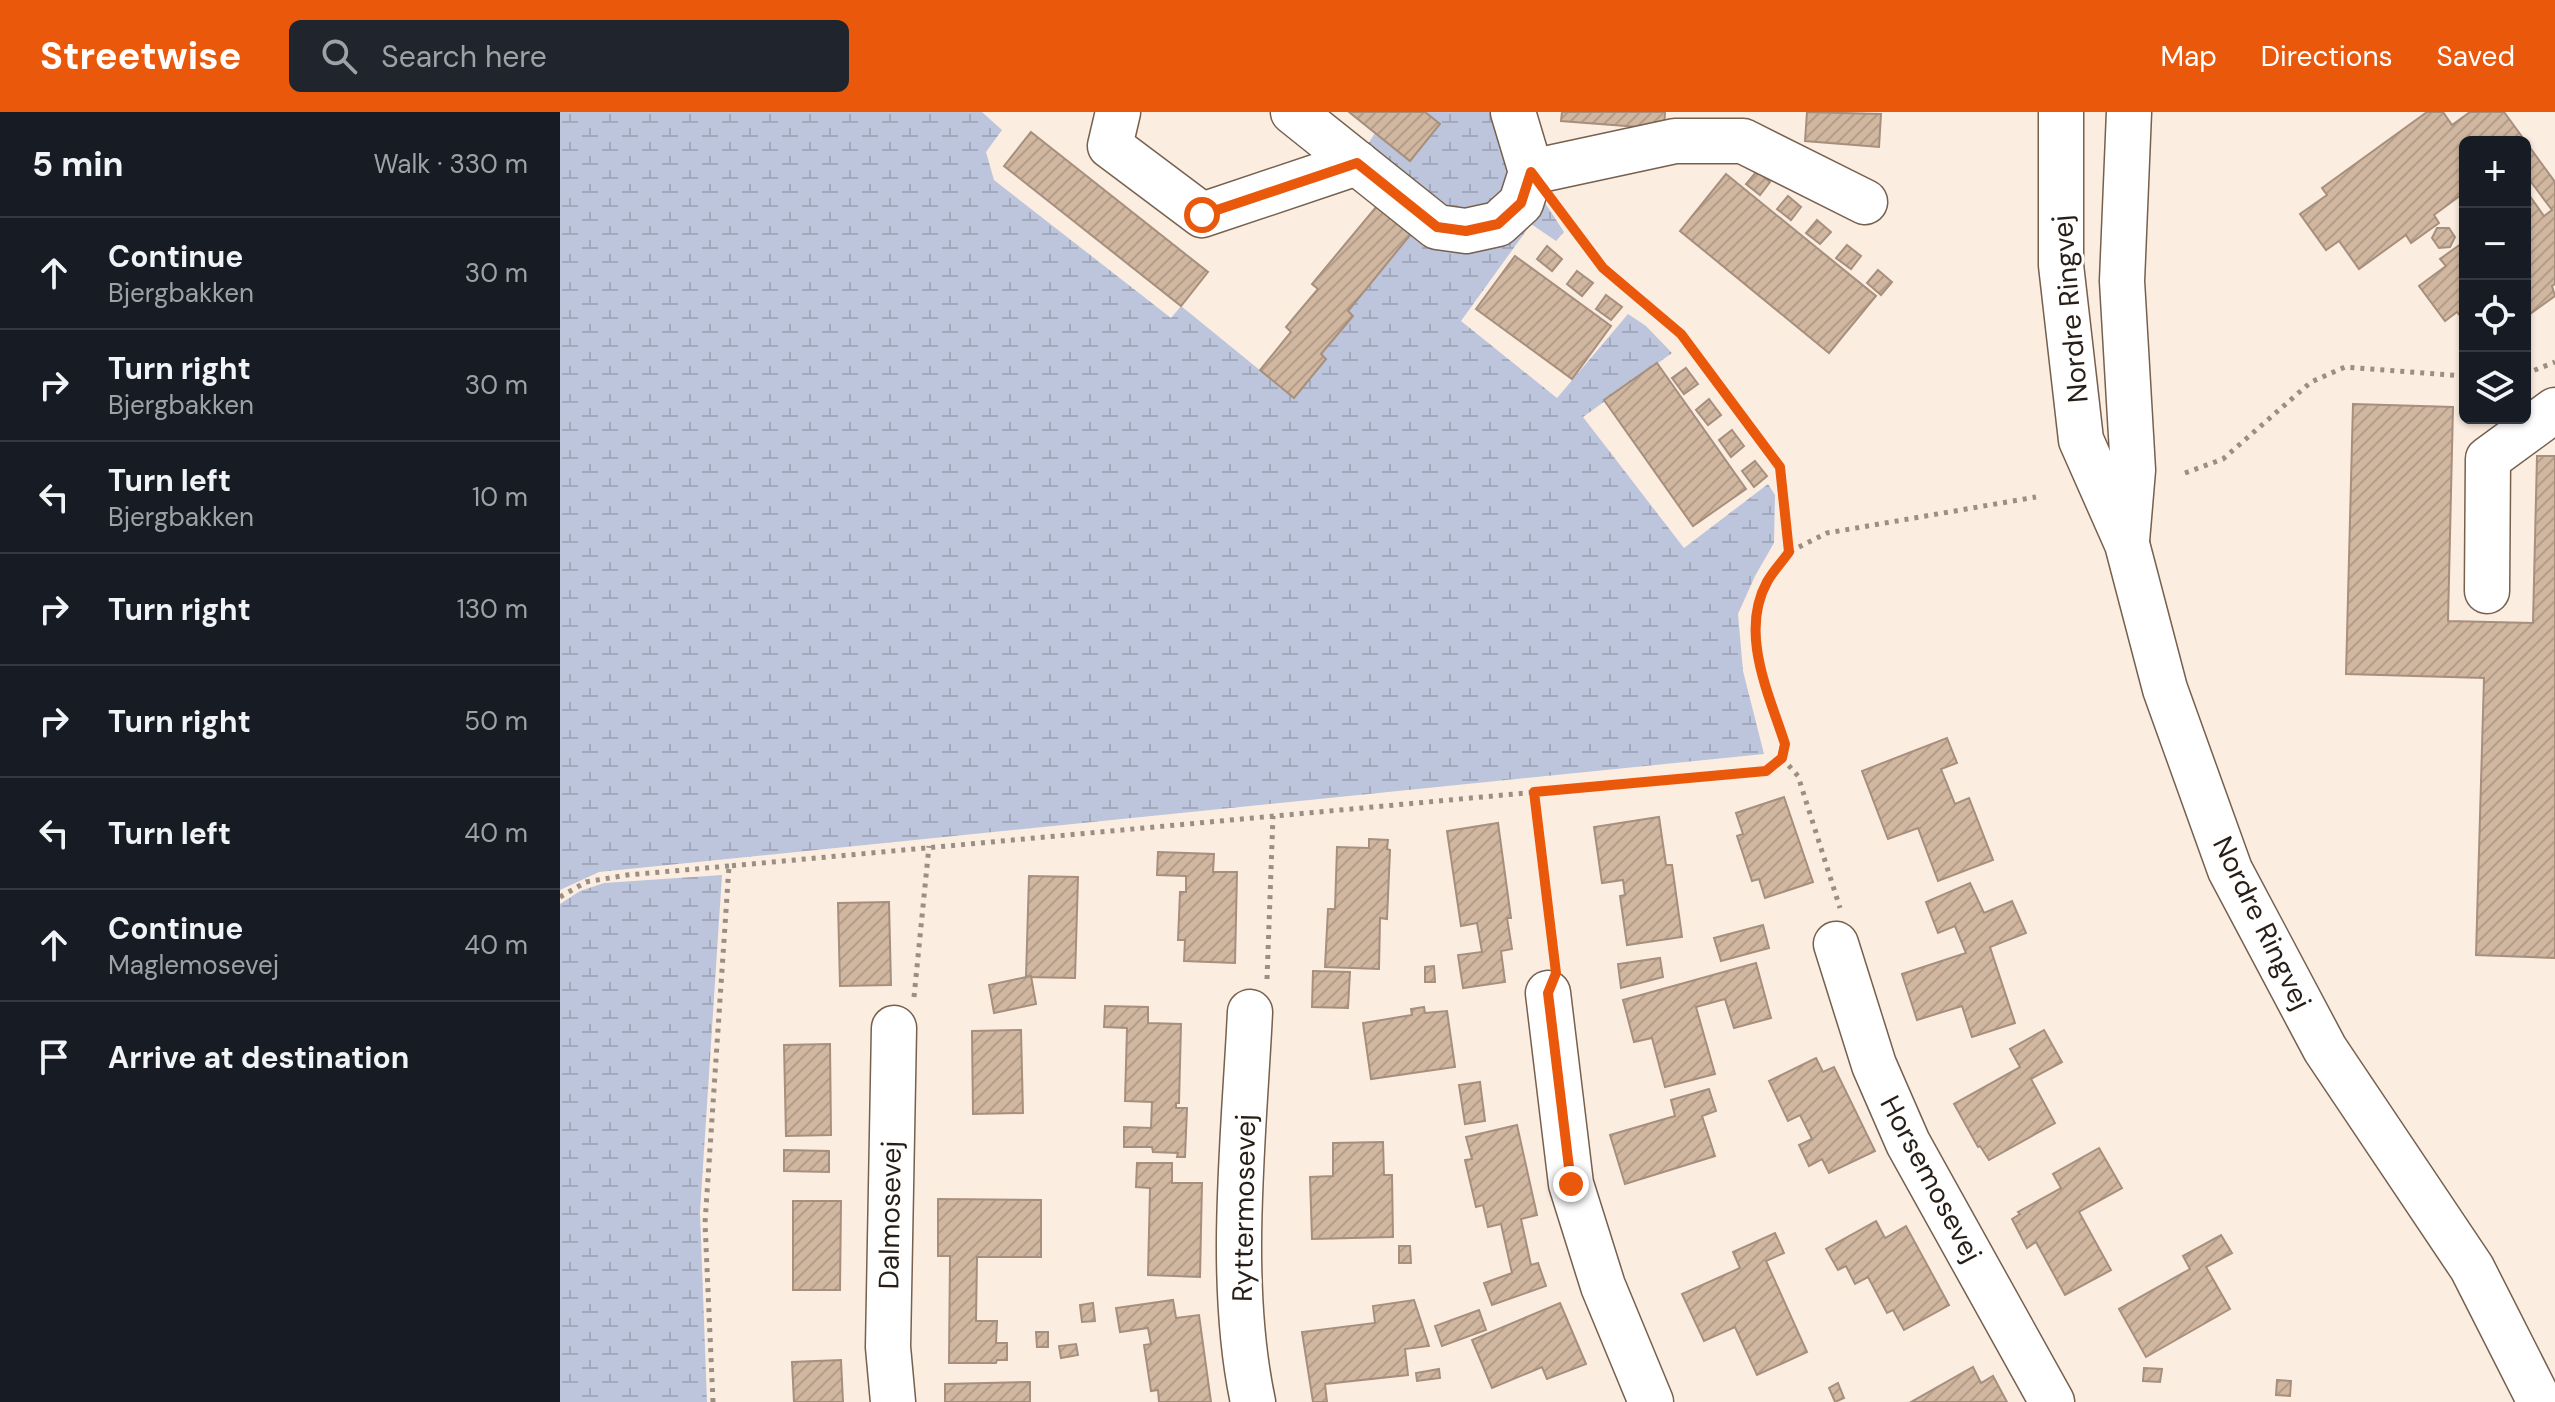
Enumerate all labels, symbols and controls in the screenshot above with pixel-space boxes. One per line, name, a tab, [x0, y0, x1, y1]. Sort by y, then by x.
search box	[289, 20, 849, 92]
text: Streetwise	[40, 31, 241, 81]
icon: search	[317, 34, 361, 78]
text: Search here	[381, 37, 547, 76]
text: Map	[2160, 38, 2217, 75]
text: Directions	[2261, 38, 2393, 75]
text: Saved	[2437, 38, 2515, 75]
map controls	[2459, 136, 2531, 424]
button: +	[2459, 136, 2531, 208]
text: 5 min	[32, 142, 123, 187]
text: Walk · 330 m	[373, 147, 528, 181]
route start	[1184, 197, 1220, 233]
button: −	[2459, 208, 2531, 280]
street label: Nordre Ringvej	[2043, 214, 2097, 404]
text: Continue	[108, 237, 243, 276]
icon: ahead	[32, 251, 76, 295]
text: 30 m	[465, 256, 528, 290]
text: Bjergbakken	[108, 276, 254, 310]
button: locate	[2459, 280, 2531, 352]
text: Turn right	[108, 349, 251, 388]
button: layers	[2459, 352, 2531, 424]
icon: right	[32, 363, 76, 407]
text: 30 m	[465, 368, 528, 402]
text: Bjergbakken	[108, 388, 254, 422]
text: Turn left	[108, 461, 231, 500]
icon: left	[32, 475, 76, 519]
text: 10 m	[472, 480, 528, 514]
text: Bjergbakken	[108, 500, 254, 534]
icon: right	[32, 587, 76, 631]
text: Turn right	[108, 590, 251, 629]
text: 130 m	[457, 592, 528, 626]
icon: right	[32, 699, 76, 743]
text: Turn right	[108, 702, 251, 741]
text: 50 m	[464, 704, 528, 738]
icon: left	[32, 811, 76, 855]
text: Turn left	[108, 814, 231, 853]
text: 40 m	[464, 816, 528, 850]
street label: Nordre Ringvej	[2204, 830, 2320, 1016]
text: Continue	[108, 909, 243, 948]
icon: ahead	[32, 923, 76, 967]
text: 40 m	[464, 928, 528, 962]
text: Maglemosevej	[108, 948, 279, 982]
icon: arrive	[32, 1035, 76, 1079]
text: Arrive at destination	[108, 1038, 409, 1077]
street label: Horsemosevej	[1872, 1089, 1990, 1269]
street label: Ryttermosevej	[1224, 1114, 1264, 1302]
street label: Dalmosevej	[870, 1140, 910, 1290]
route end	[1553, 1166, 1589, 1202]

